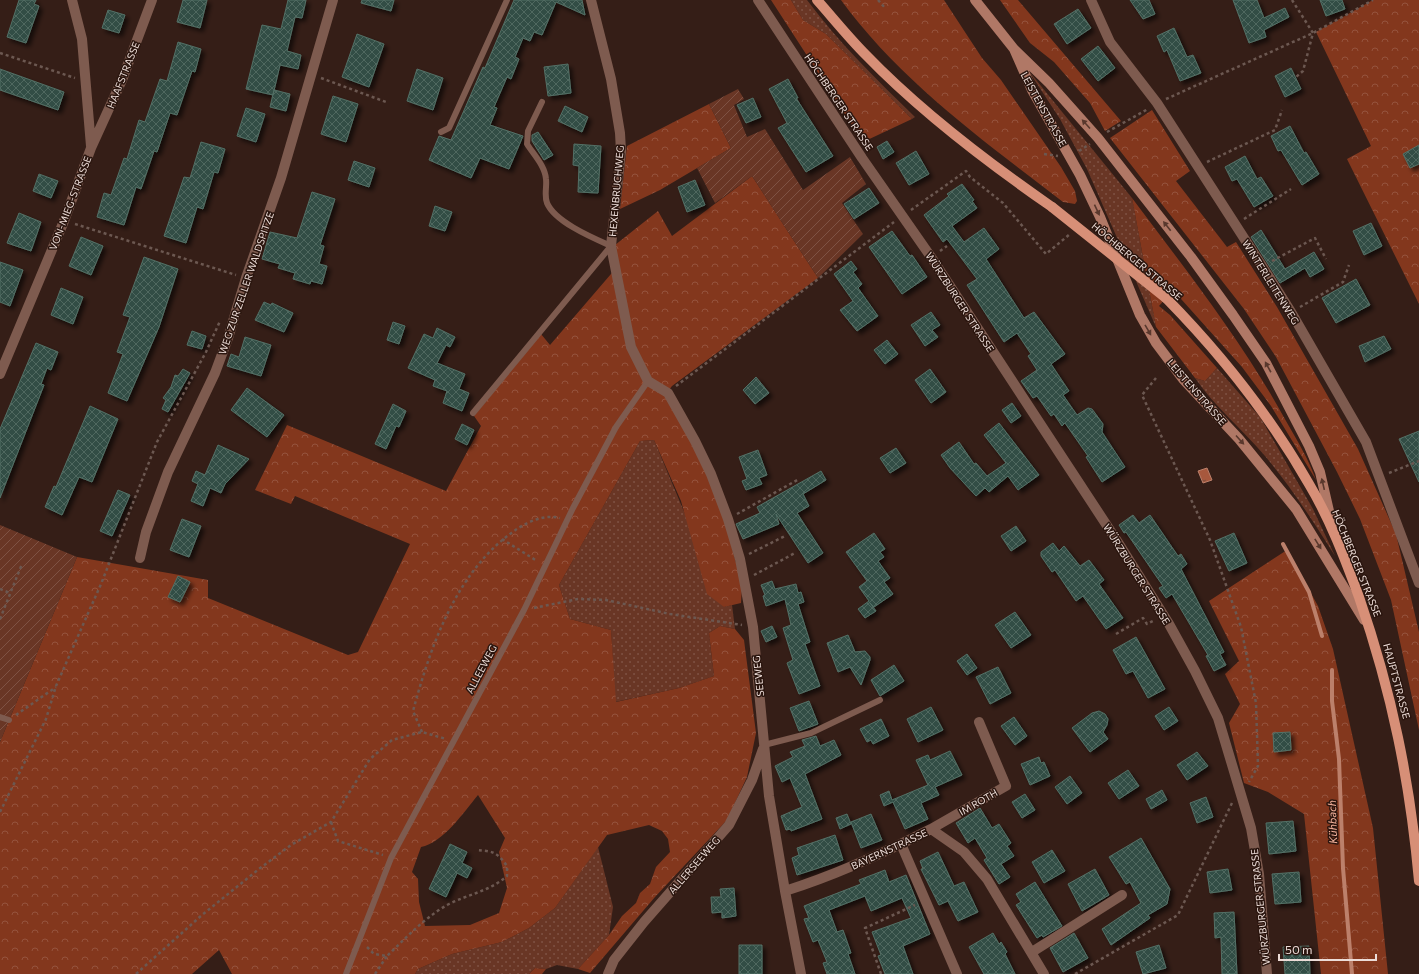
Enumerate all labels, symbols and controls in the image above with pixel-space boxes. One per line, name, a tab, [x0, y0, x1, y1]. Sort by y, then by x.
street label: HAAFSTRASSE	[104, 40, 142, 110]
street label: HÖCHBERGER STRASSE	[802, 51, 876, 153]
street label: LEISTENSTRASSE	[1019, 70, 1070, 148]
one-way arrow	[1082, 119, 1091, 129]
street label: HEXENBRUCHWEG	[606, 145, 626, 237]
street label: VON-MIEG-STRASSE	[47, 154, 94, 252]
one-way arrow	[1094, 205, 1100, 216]
street label: WEG ZUR ZELLER WALDSPITZE	[216, 210, 276, 356]
street label: HÖCHBERGER STRASSE	[1089, 220, 1185, 302]
one-way arrow	[1163, 220, 1171, 231]
street label: WINTERLEITENWEG	[1240, 238, 1302, 326]
street label: WÜRZBURGER STRASSE	[923, 250, 997, 354]
one-way arrow	[1145, 324, 1152, 336]
street label: LEISTENSTRASSE	[1165, 357, 1229, 427]
one-way arrow	[1264, 361, 1271, 373]
one-way arrow	[1236, 435, 1245, 445]
one-way arrow	[1320, 478, 1326, 491]
street label: HÖCHBERGER STRASSE	[1330, 508, 1384, 618]
street label: WÜRZBURGER STRASSE	[1101, 521, 1173, 627]
one-way arrow	[1314, 539, 1322, 549]
street label: ALLEEWEG	[463, 642, 499, 696]
street label: HAUPTSTRASSE	[1381, 642, 1413, 720]
street label: SEEWEG	[750, 655, 766, 697]
street label: IM ROTH	[957, 786, 999, 818]
water label: Kühbach	[1325, 800, 1339, 844]
street label: BAYERNSTRASSE	[849, 826, 929, 872]
street label: ALLERSEEWEG	[666, 834, 722, 896]
street label: WÜRZBURGER STRASSE	[1248, 848, 1272, 966]
scale bar	[1279, 936, 1376, 962]
text: 50 m	[1285, 942, 1313, 956]

